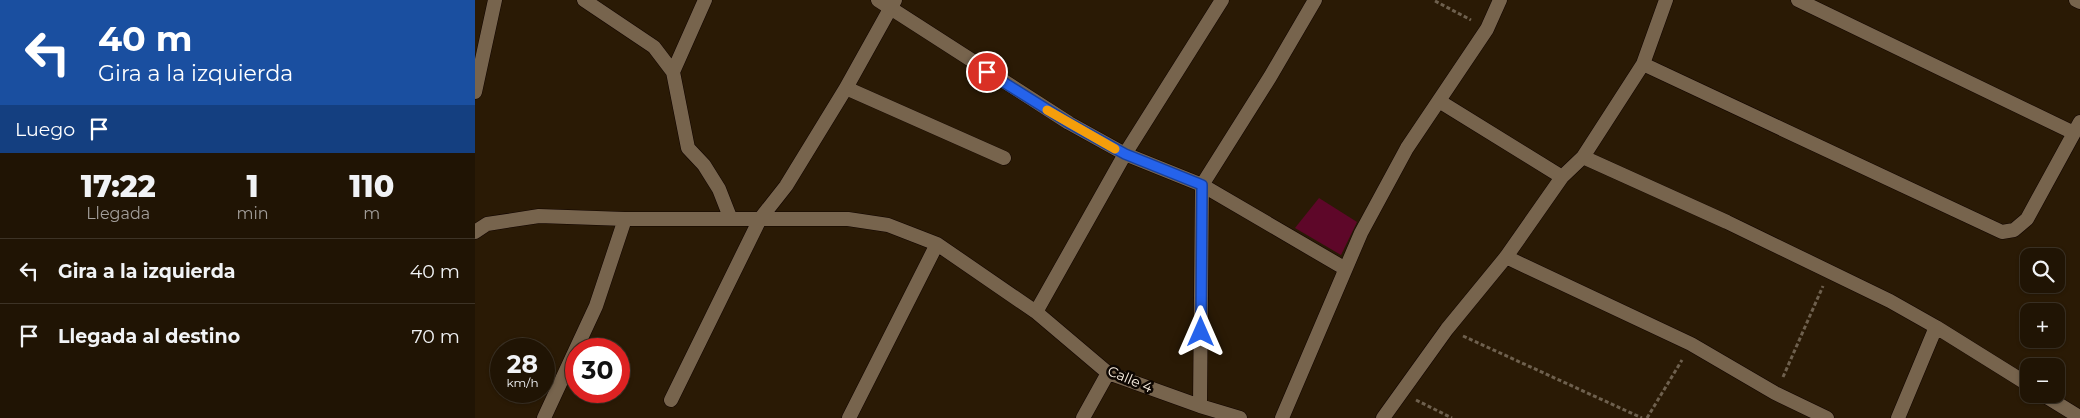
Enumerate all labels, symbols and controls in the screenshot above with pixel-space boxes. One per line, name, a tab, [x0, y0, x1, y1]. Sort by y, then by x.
text: 40 m	[98, 17, 193, 60]
icon: left	[15, 20, 80, 85]
pin	[966, 51, 1008, 93]
icon: arrive	[973, 58, 1001, 86]
text: Gira a la izquierda	[98, 60, 293, 87]
icon: arrive	[85, 115, 113, 143]
text: Luego	[15, 118, 75, 141]
text: 17:22	[81, 168, 156, 205]
text: 1	[246, 168, 259, 205]
text: 110	[349, 168, 394, 205]
text: Llegada	[86, 204, 150, 223]
text: min	[236, 204, 269, 223]
text: m	[363, 204, 380, 223]
map controls	[2020, 248, 2065, 403]
button: search	[2020, 248, 2065, 293]
icon: left	[15, 257, 43, 285]
text: Gira a la izquierda	[58, 260, 236, 283]
text: 40 m	[410, 260, 460, 283]
button: +	[2020, 303, 2065, 348]
position arrow	[1174, 305, 1226, 357]
icon: arrive	[15, 322, 43, 350]
text: Llegada al destino	[58, 325, 240, 348]
text: 70 m	[411, 325, 460, 348]
speed limit sign: 30	[565, 338, 630, 403]
text: 28	[507, 349, 538, 379]
button: −	[2020, 358, 2065, 403]
street label: Calle 4	[1105, 362, 1156, 397]
text: km/h	[506, 375, 539, 390]

